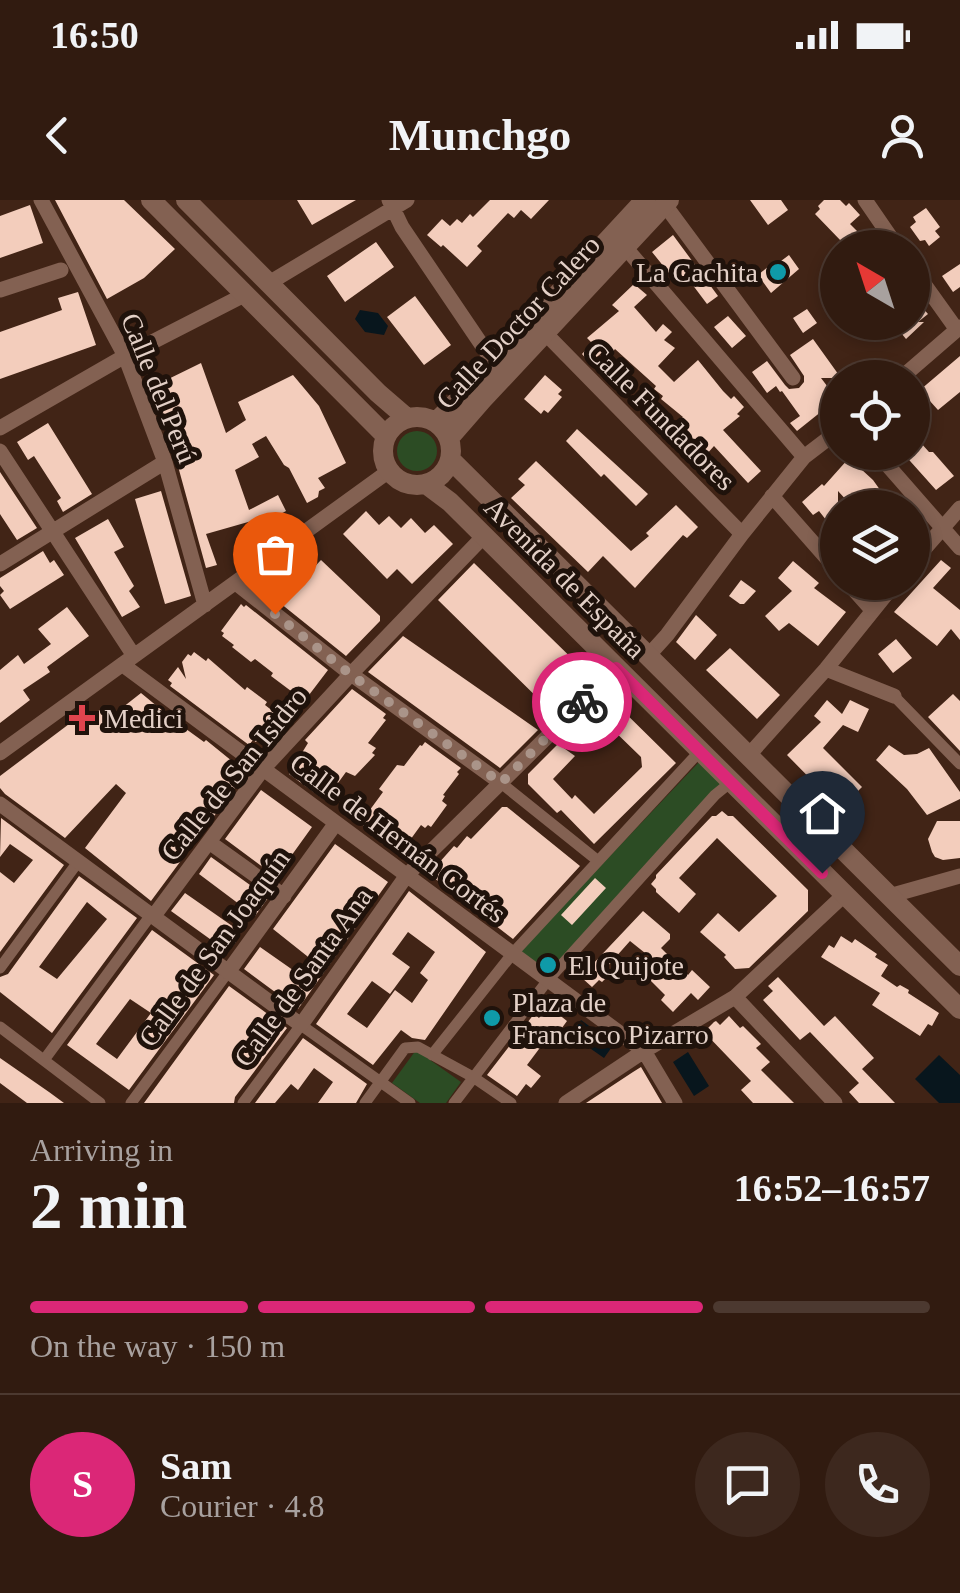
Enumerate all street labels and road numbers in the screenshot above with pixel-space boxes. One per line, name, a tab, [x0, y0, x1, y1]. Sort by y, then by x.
street label: Calle Doctor Calero	[430, 229, 606, 415]
street label: Calle del Perú	[115, 309, 203, 467]
street label: Calle Fundadores	[580, 335, 742, 497]
street label: Avenida de España	[478, 491, 652, 665]
street label: Calle de San Isidro	[155, 681, 313, 867]
street label: Calle de Hernán Cortés	[284, 747, 512, 929]
street label: Calle de San Joaquín	[132, 844, 296, 1052]
street label: Calle de Santa Ana	[228, 881, 379, 1073]

